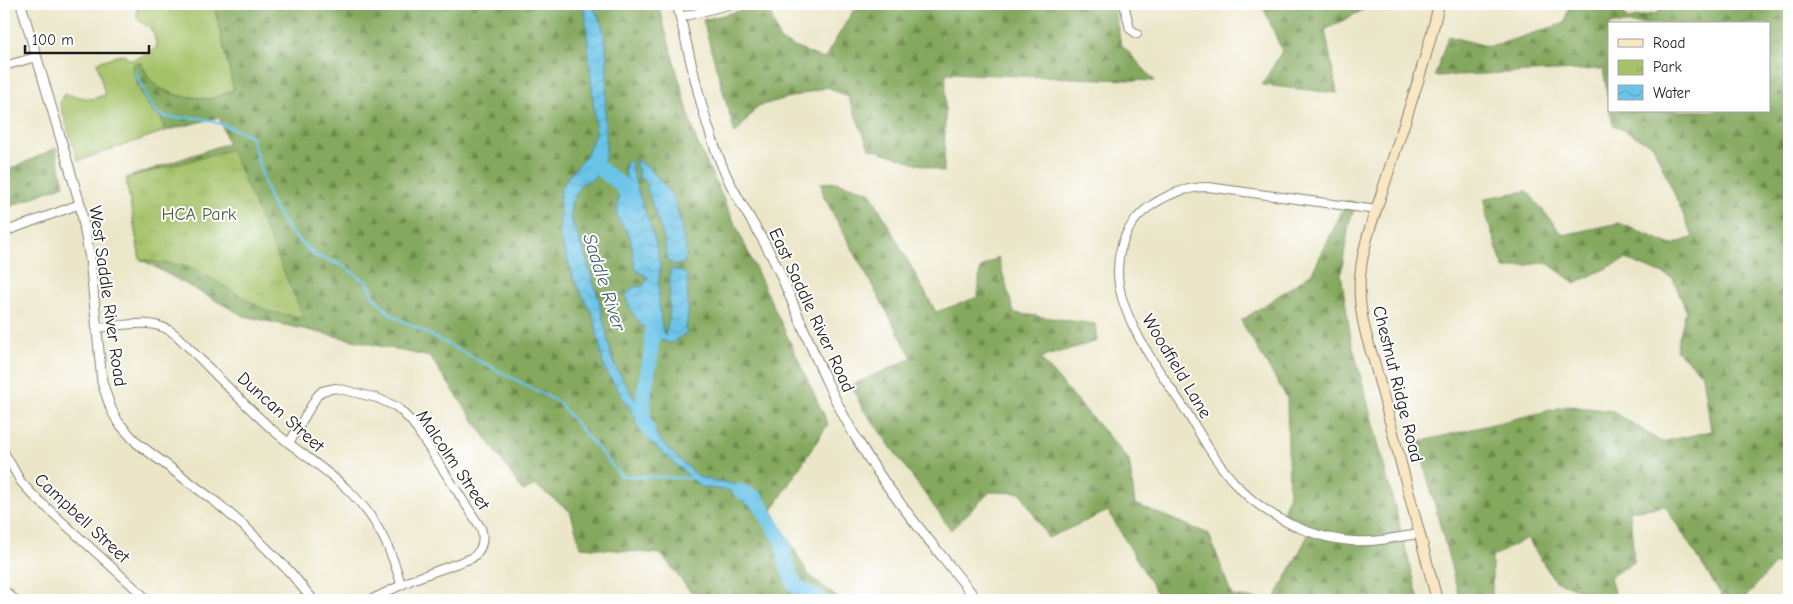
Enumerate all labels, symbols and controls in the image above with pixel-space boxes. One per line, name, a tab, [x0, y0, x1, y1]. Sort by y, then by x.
scale bar	[25, 22, 149, 54]
legend	[1608, 22, 1770, 112]
text: 100 m	[32, 31, 74, 49]
text: Road	[1653, 34, 1685, 52]
text: Park	[1653, 58, 1682, 76]
text: Water	[1653, 84, 1690, 102]
street label: West Saddle River Road	[84, 204, 131, 388]
park label: HCA Park	[161, 204, 237, 225]
street label: East Saddle River Road	[764, 225, 859, 396]
water label: Saddle River	[578, 231, 631, 335]
street label: Chestnut Ridge Road	[1368, 304, 1427, 465]
street label: Woodfield Lane	[1137, 310, 1216, 422]
street label: Duncan Street	[233, 368, 329, 457]
street label: Malcolm Street	[411, 406, 494, 515]
street label: Campbell Street	[30, 469, 134, 568]

